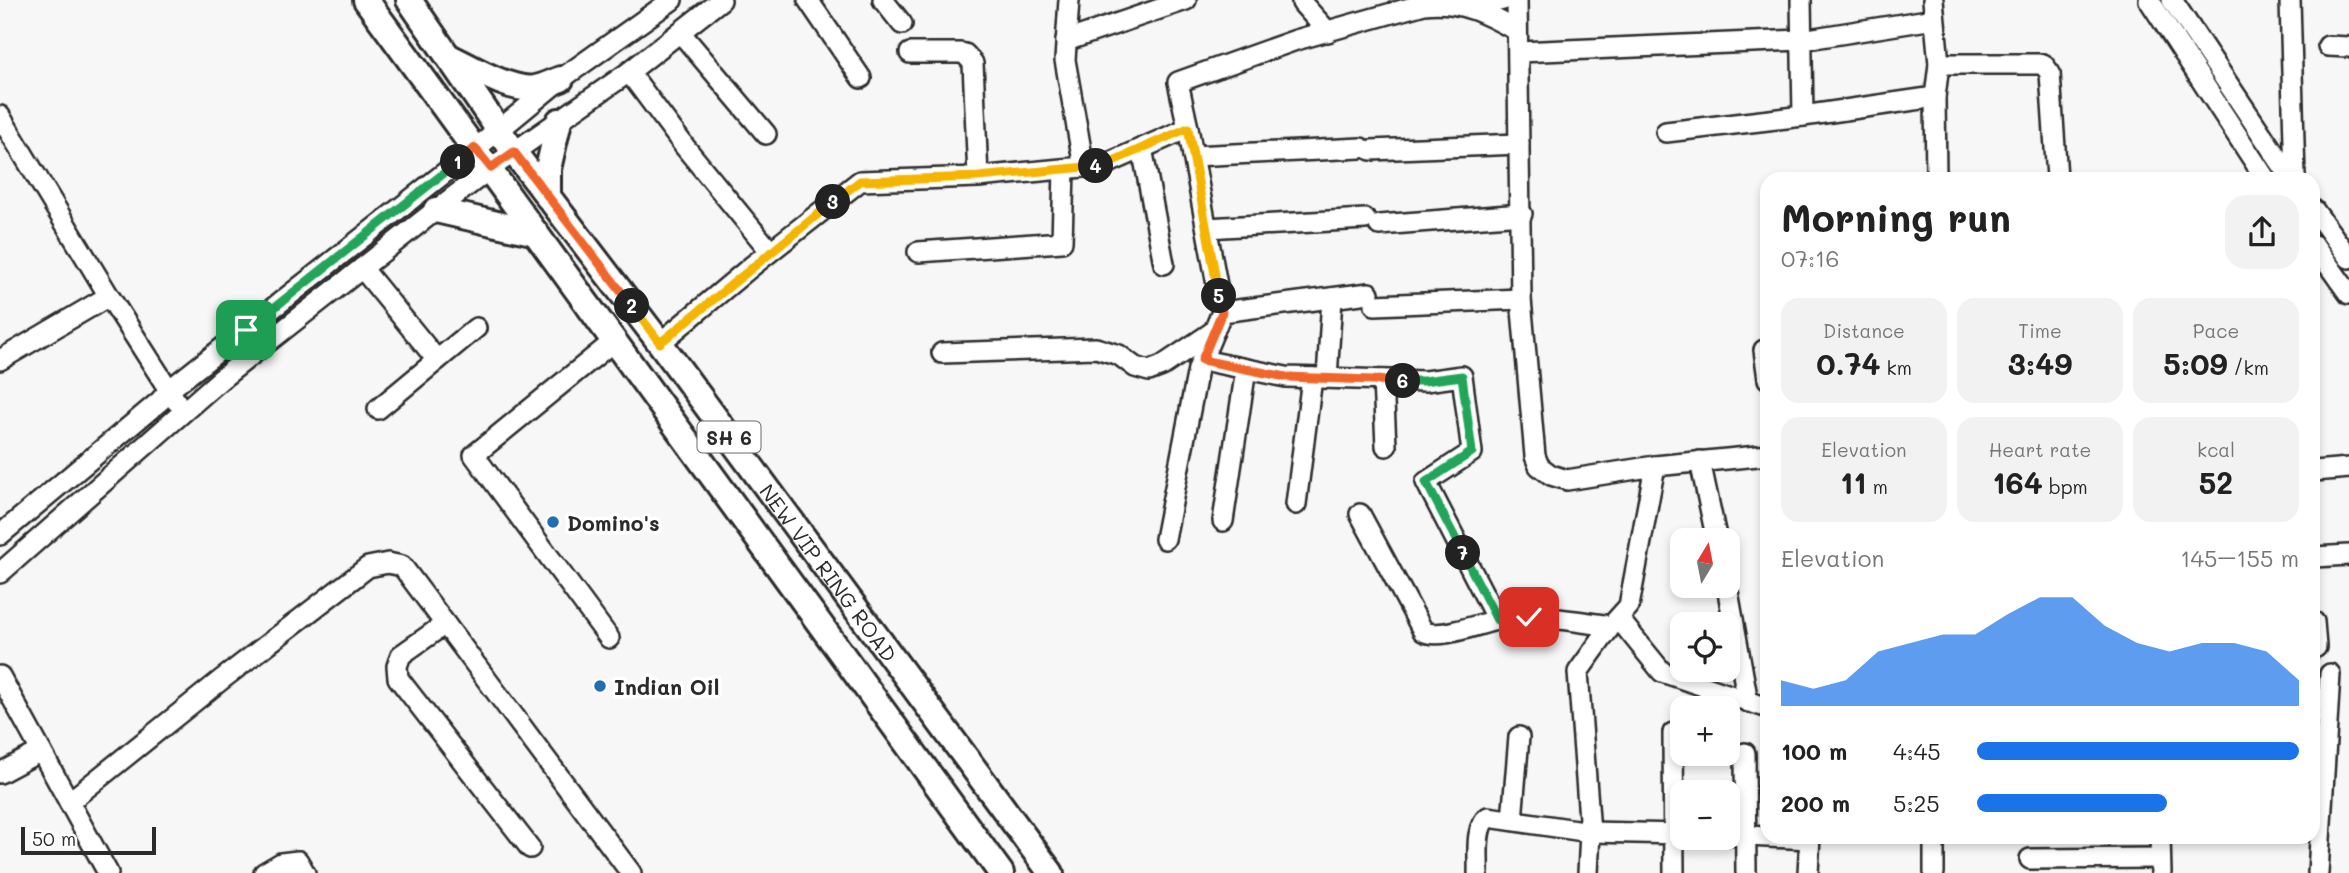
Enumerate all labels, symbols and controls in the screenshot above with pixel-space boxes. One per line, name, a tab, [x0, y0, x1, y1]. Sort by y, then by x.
pin: 1	[440, 144, 476, 180]
pin: 4	[1078, 148, 1114, 184]
text: 1	[453, 149, 462, 174]
text: 4	[1089, 153, 1102, 178]
pin: 3	[816, 184, 850, 220]
text: 3	[827, 189, 838, 214]
text: Morning run	[1781, 192, 2011, 242]
button: share	[2225, 195, 2299, 269]
text: 07:16	[1781, 243, 1839, 273]
pin: 5	[1202, 278, 1236, 314]
text: 5	[1213, 283, 1224, 308]
pin: 2	[614, 288, 650, 324]
text: 2	[626, 293, 637, 318]
pin	[216, 300, 276, 360]
icon: arrive	[227, 311, 265, 349]
text: Distance	[1823, 318, 1905, 343]
text: Time	[2018, 318, 2062, 343]
text: Pace	[2193, 318, 2239, 343]
text: 0.74	[1816, 343, 1880, 383]
text: 3:49	[2008, 343, 2072, 383]
text: 5:09	[2163, 343, 2228, 383]
text: km	[1880, 355, 1912, 380]
text: /km	[2228, 355, 2269, 380]
pin: 6	[1386, 364, 1420, 398]
text: 6	[1397, 368, 1408, 393]
road number: SH 6	[698, 422, 760, 452]
text: Elevation	[1821, 437, 1907, 462]
text: Heart rate	[1989, 437, 2091, 462]
text: kcal	[2197, 437, 2235, 462]
text: 11	[1840, 462, 1867, 502]
text: 164	[1992, 462, 2043, 502]
text: 52	[2199, 462, 2233, 502]
text: m	[1867, 474, 1888, 499]
text: bpm	[2043, 474, 2088, 499]
street label: NEW VIP RING ROAD	[755, 478, 904, 667]
place label: Domino's	[567, 509, 660, 536]
marker: Domino's	[545, 514, 561, 530]
north arrow	[1670, 528, 1740, 598]
map controls	[1670, 528, 1740, 850]
pin: 7	[1446, 536, 1480, 570]
text: 7	[1457, 540, 1468, 565]
text: Elevation	[1781, 543, 1884, 573]
text: 145–155 m	[2180, 543, 2299, 573]
pin	[1499, 587, 1559, 647]
icon: check	[1510, 598, 1548, 636]
button: locate	[1670, 612, 1740, 682]
place label: Indian Oil	[614, 673, 719, 700]
marker: Indian Oil	[592, 678, 608, 694]
button: +	[1670, 696, 1740, 766]
text: 100 m	[1781, 736, 1847, 766]
text: 4:45	[1893, 736, 1941, 766]
button: −	[1670, 780, 1740, 850]
text: 200 m	[1781, 788, 1850, 818]
text: 5:25	[1893, 788, 1940, 818]
scale bar	[21, 824, 156, 856]
text: 50 m	[32, 826, 76, 851]

